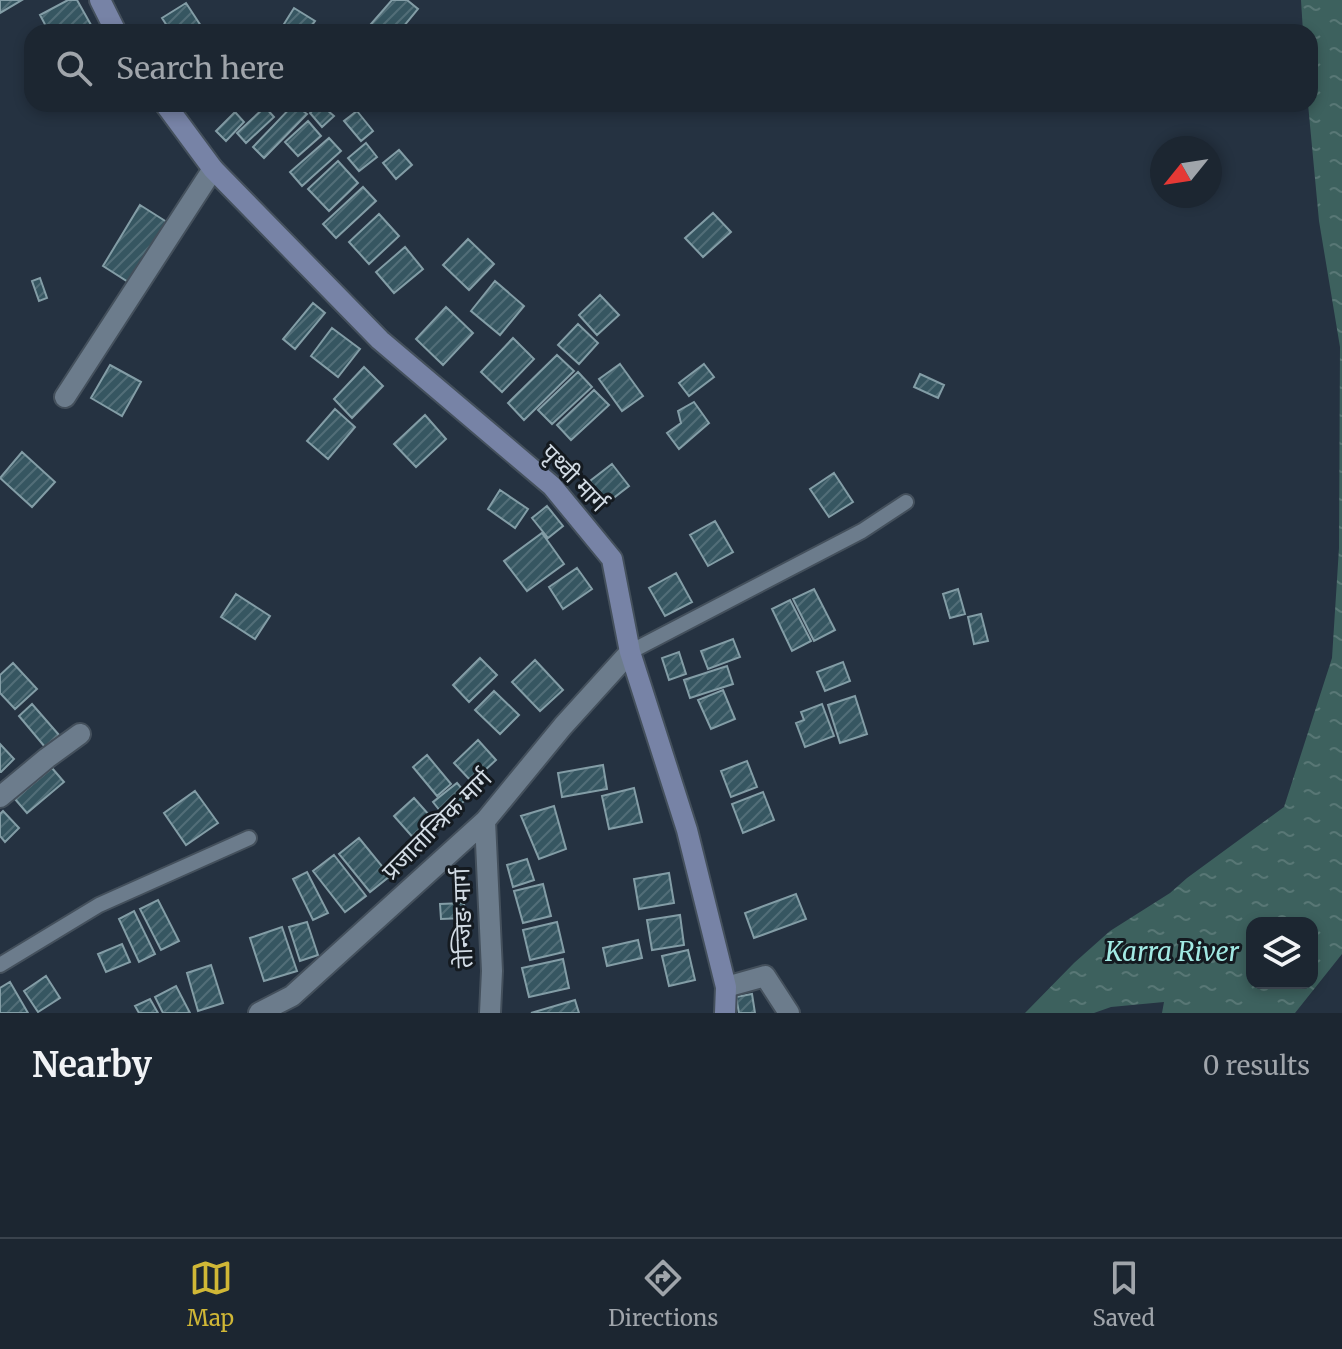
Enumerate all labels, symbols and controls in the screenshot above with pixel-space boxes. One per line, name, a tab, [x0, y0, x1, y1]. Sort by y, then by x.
search box	[24, 24, 1318, 112]
icon: search	[52, 46, 96, 90]
text: Search here	[116, 49, 284, 87]
north arrow	[1150, 136, 1222, 208]
street label: पृथ्वी मार्ग	[535, 437, 615, 519]
street label: प्रजातान्त्रिक मार्ग	[375, 762, 499, 886]
street label: तेन्जिङ मार्ग	[445, 867, 480, 968]
map controls	[1246, 917, 1318, 989]
button: layers	[1246, 917, 1318, 989]
water label: Karra River	[1104, 935, 1240, 968]
text: Nearby	[32, 1044, 152, 1086]
text: 0 results	[1203, 1049, 1310, 1082]
tab: Map	[187, 1256, 234, 1332]
tab: Directions	[608, 1256, 718, 1332]
tab: Saved	[1093, 1256, 1155, 1332]

